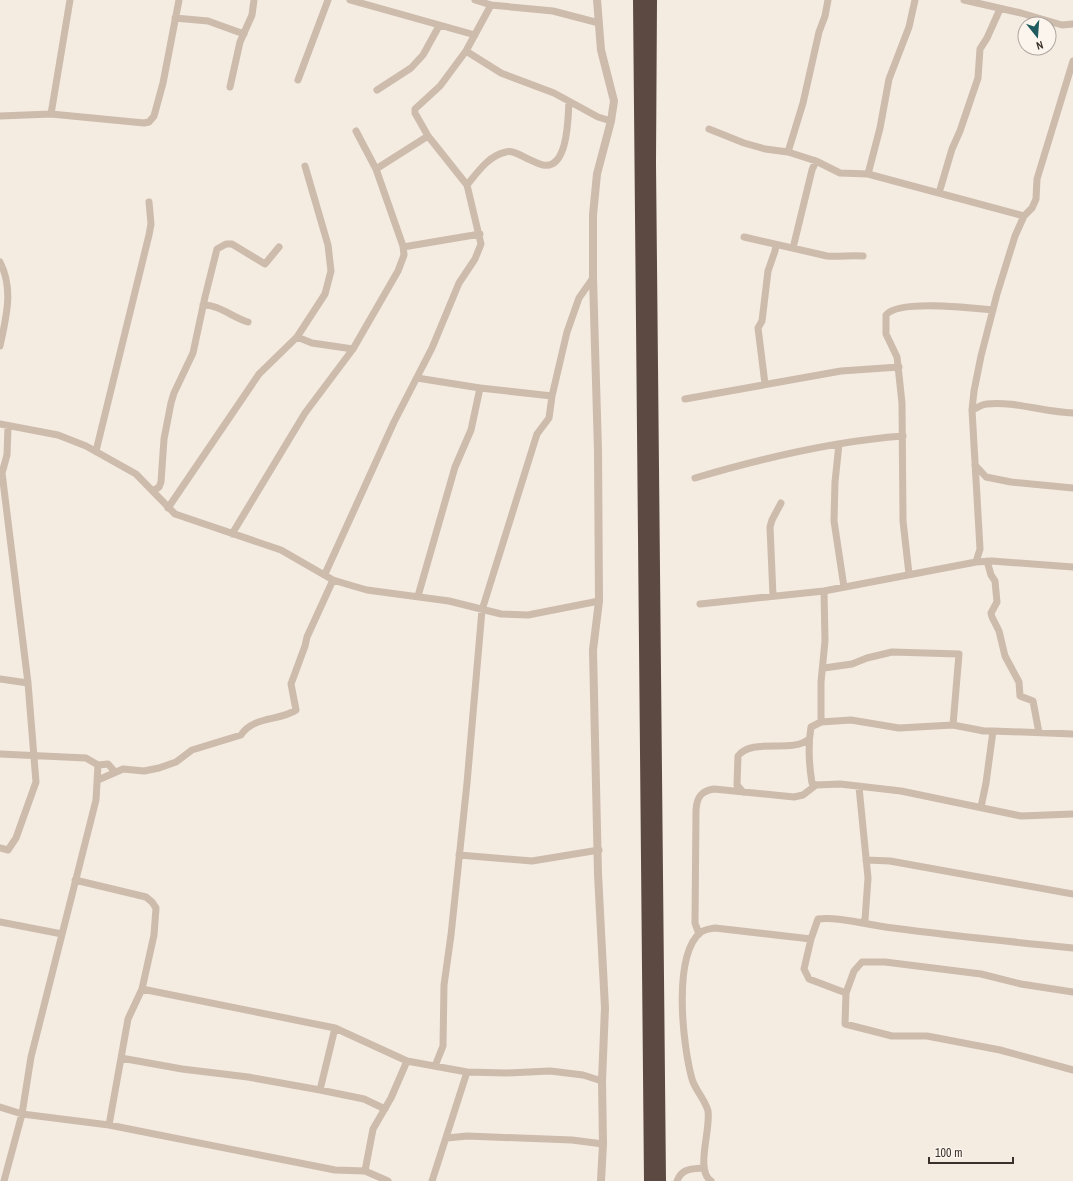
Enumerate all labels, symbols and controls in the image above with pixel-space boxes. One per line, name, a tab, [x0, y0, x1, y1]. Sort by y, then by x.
north arrow	[1017, 16, 1057, 56]
text: N	[1035, 38, 1045, 53]
scale bar	[929, 1139, 1013, 1165]
text: 100 m	[935, 1145, 962, 1161]

